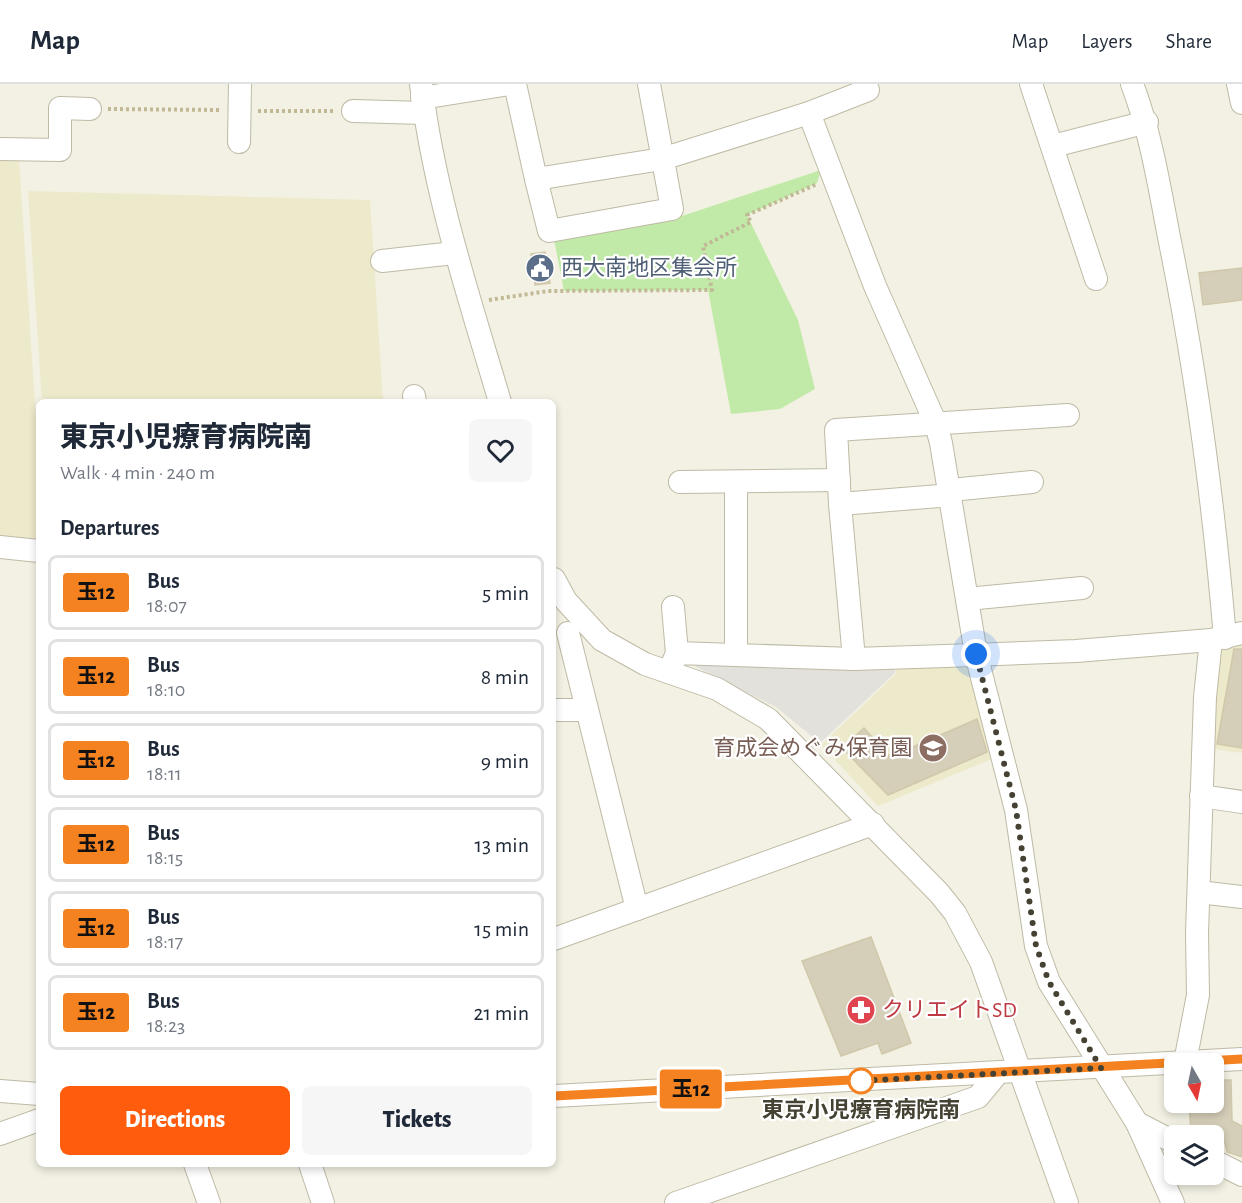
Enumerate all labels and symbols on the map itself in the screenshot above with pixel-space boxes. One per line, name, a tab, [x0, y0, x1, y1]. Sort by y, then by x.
public building icon: 西大南地区集会所	[524, 252, 556, 284]
place label: 西大南地区集会所	[561, 256, 737, 279]
your location	[961, 639, 991, 669]
school or university icon: 育成会めぐみ保育園	[917, 732, 949, 764]
place label: 育成会めぐみ保育園	[713, 736, 912, 759]
pharmacy icon: クリエイトSD	[845, 994, 877, 1026]
place label: クリエイトSD	[882, 999, 1017, 1021]
north arrow	[1164, 1053, 1224, 1113]
marker: 東京小児療育病院南	[848, 1068, 874, 1094]
line badge: 玉12	[656, 1070, 726, 1108]
place label: 東京小児療育病院南	[762, 1098, 960, 1121]

